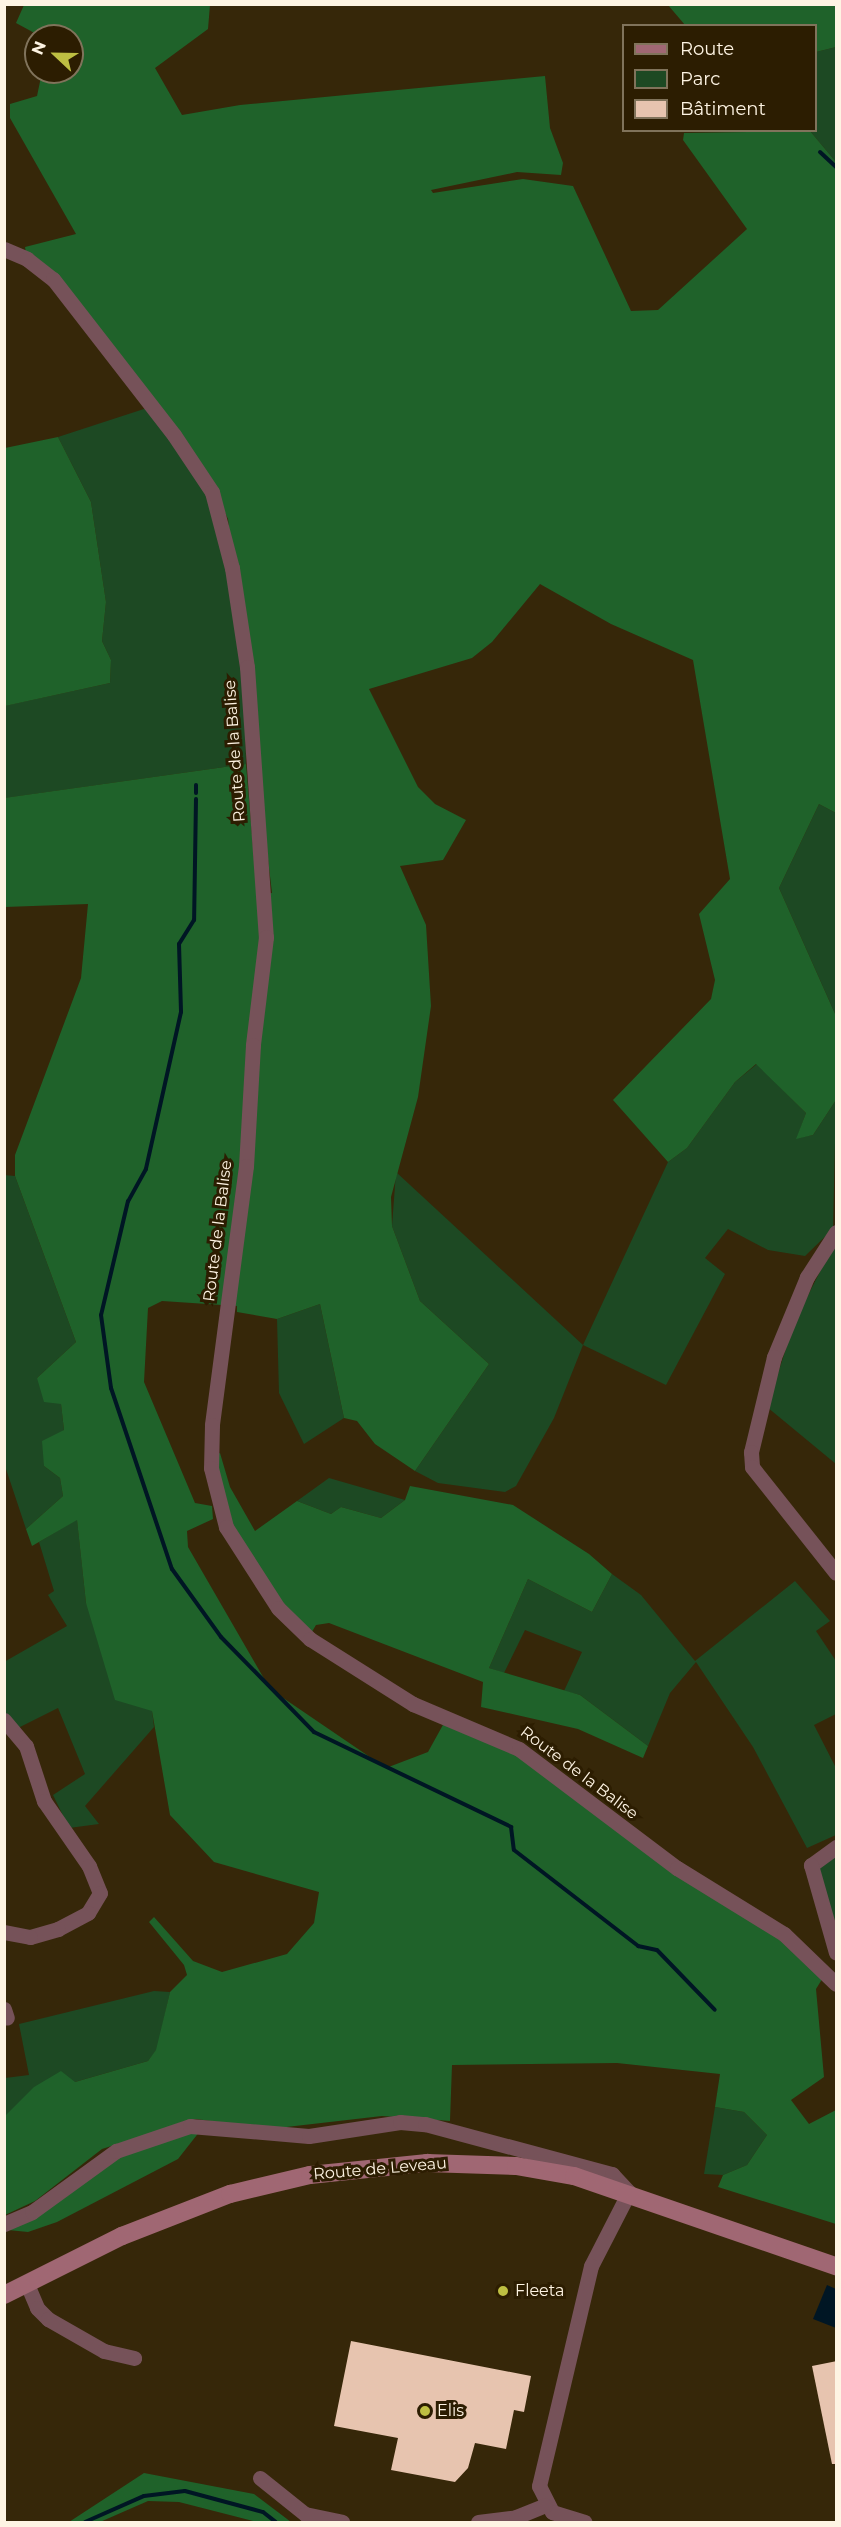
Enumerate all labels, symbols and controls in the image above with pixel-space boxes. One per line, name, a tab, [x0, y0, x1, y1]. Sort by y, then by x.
north arrow	[24, 24, 84, 84]
legend	[622, 24, 817, 132]
text: N	[27, 38, 50, 57]
text: Route	[680, 38, 734, 60]
text: Parc	[680, 68, 720, 90]
text: Bâtiment	[680, 98, 766, 120]
street label: Route de la Balise	[220, 679, 250, 823]
street label: Route de la Balise	[200, 1159, 236, 1303]
street label: Route de la Balise	[516, 1722, 642, 1824]
street label: Route de Leveau	[312, 2154, 448, 2184]
place label: Fleeta	[515, 2281, 564, 2301]
marker: Fleeta	[496, 2284, 510, 2298]
place label: Elis	[437, 2401, 464, 2421]
marker: Elis	[418, 2404, 432, 2418]

